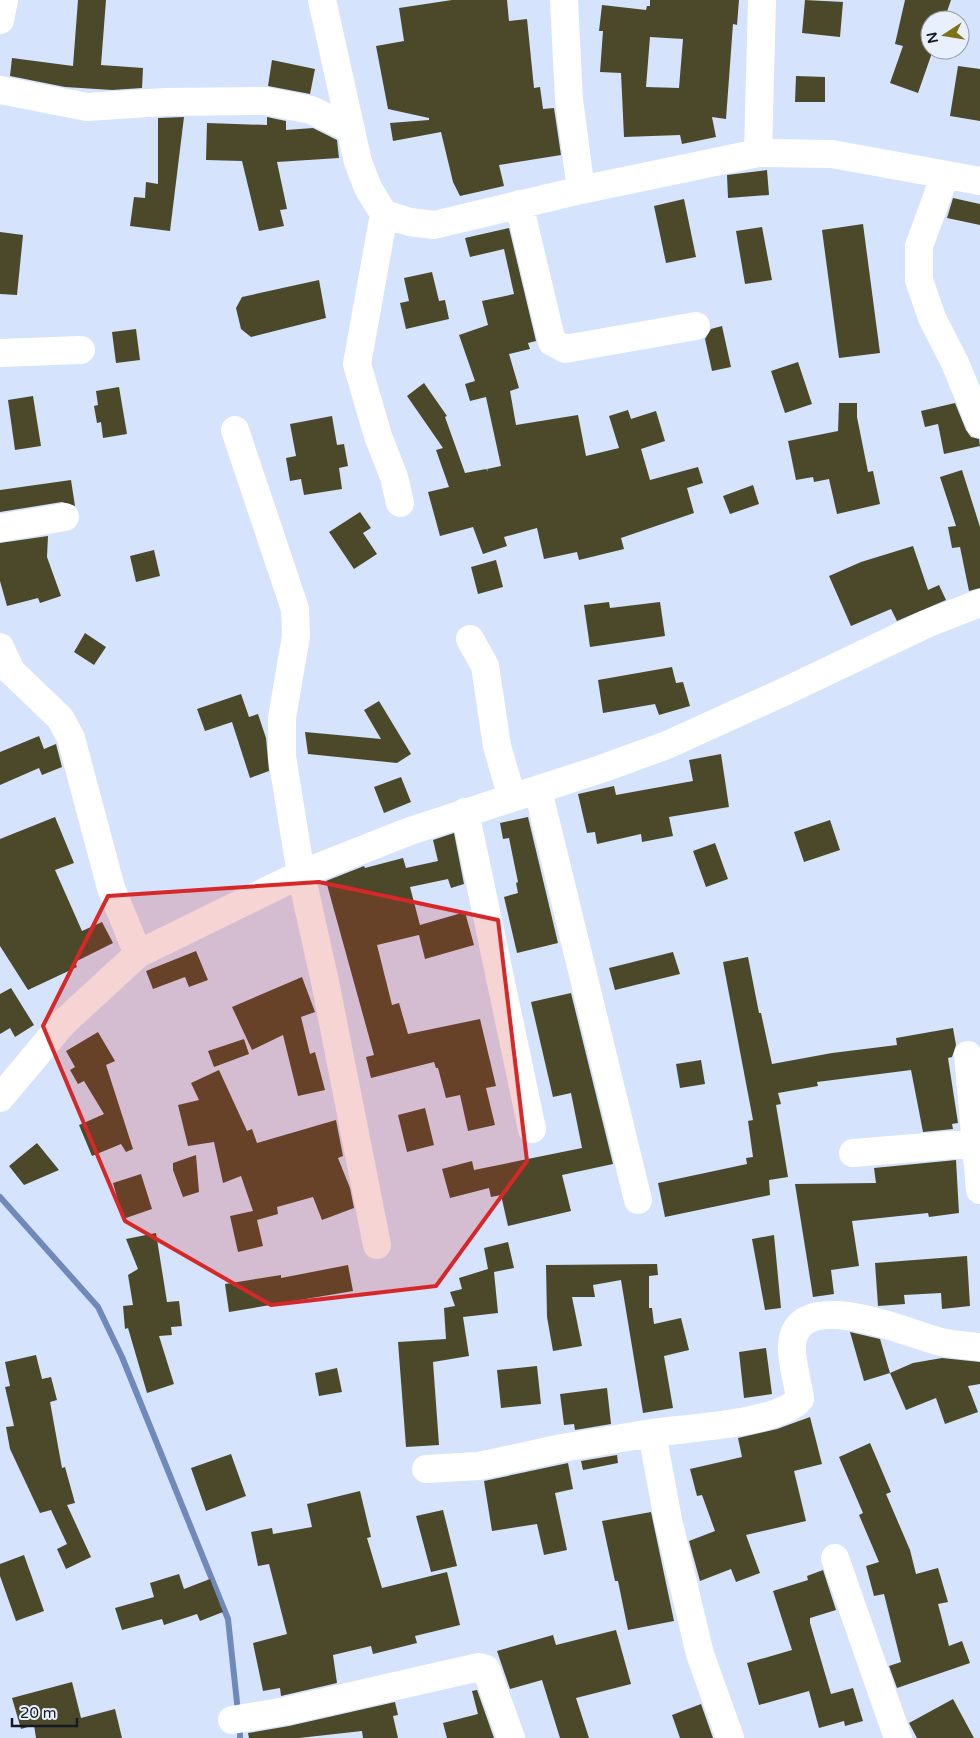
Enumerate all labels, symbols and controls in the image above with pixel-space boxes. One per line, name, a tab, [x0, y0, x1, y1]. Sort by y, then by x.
north arrow	[920, 10, 970, 60]
text: N	[923, 30, 942, 45]
scale bar	[12, 1696, 78, 1728]
text: 20 m	[20, 1704, 57, 1722]

